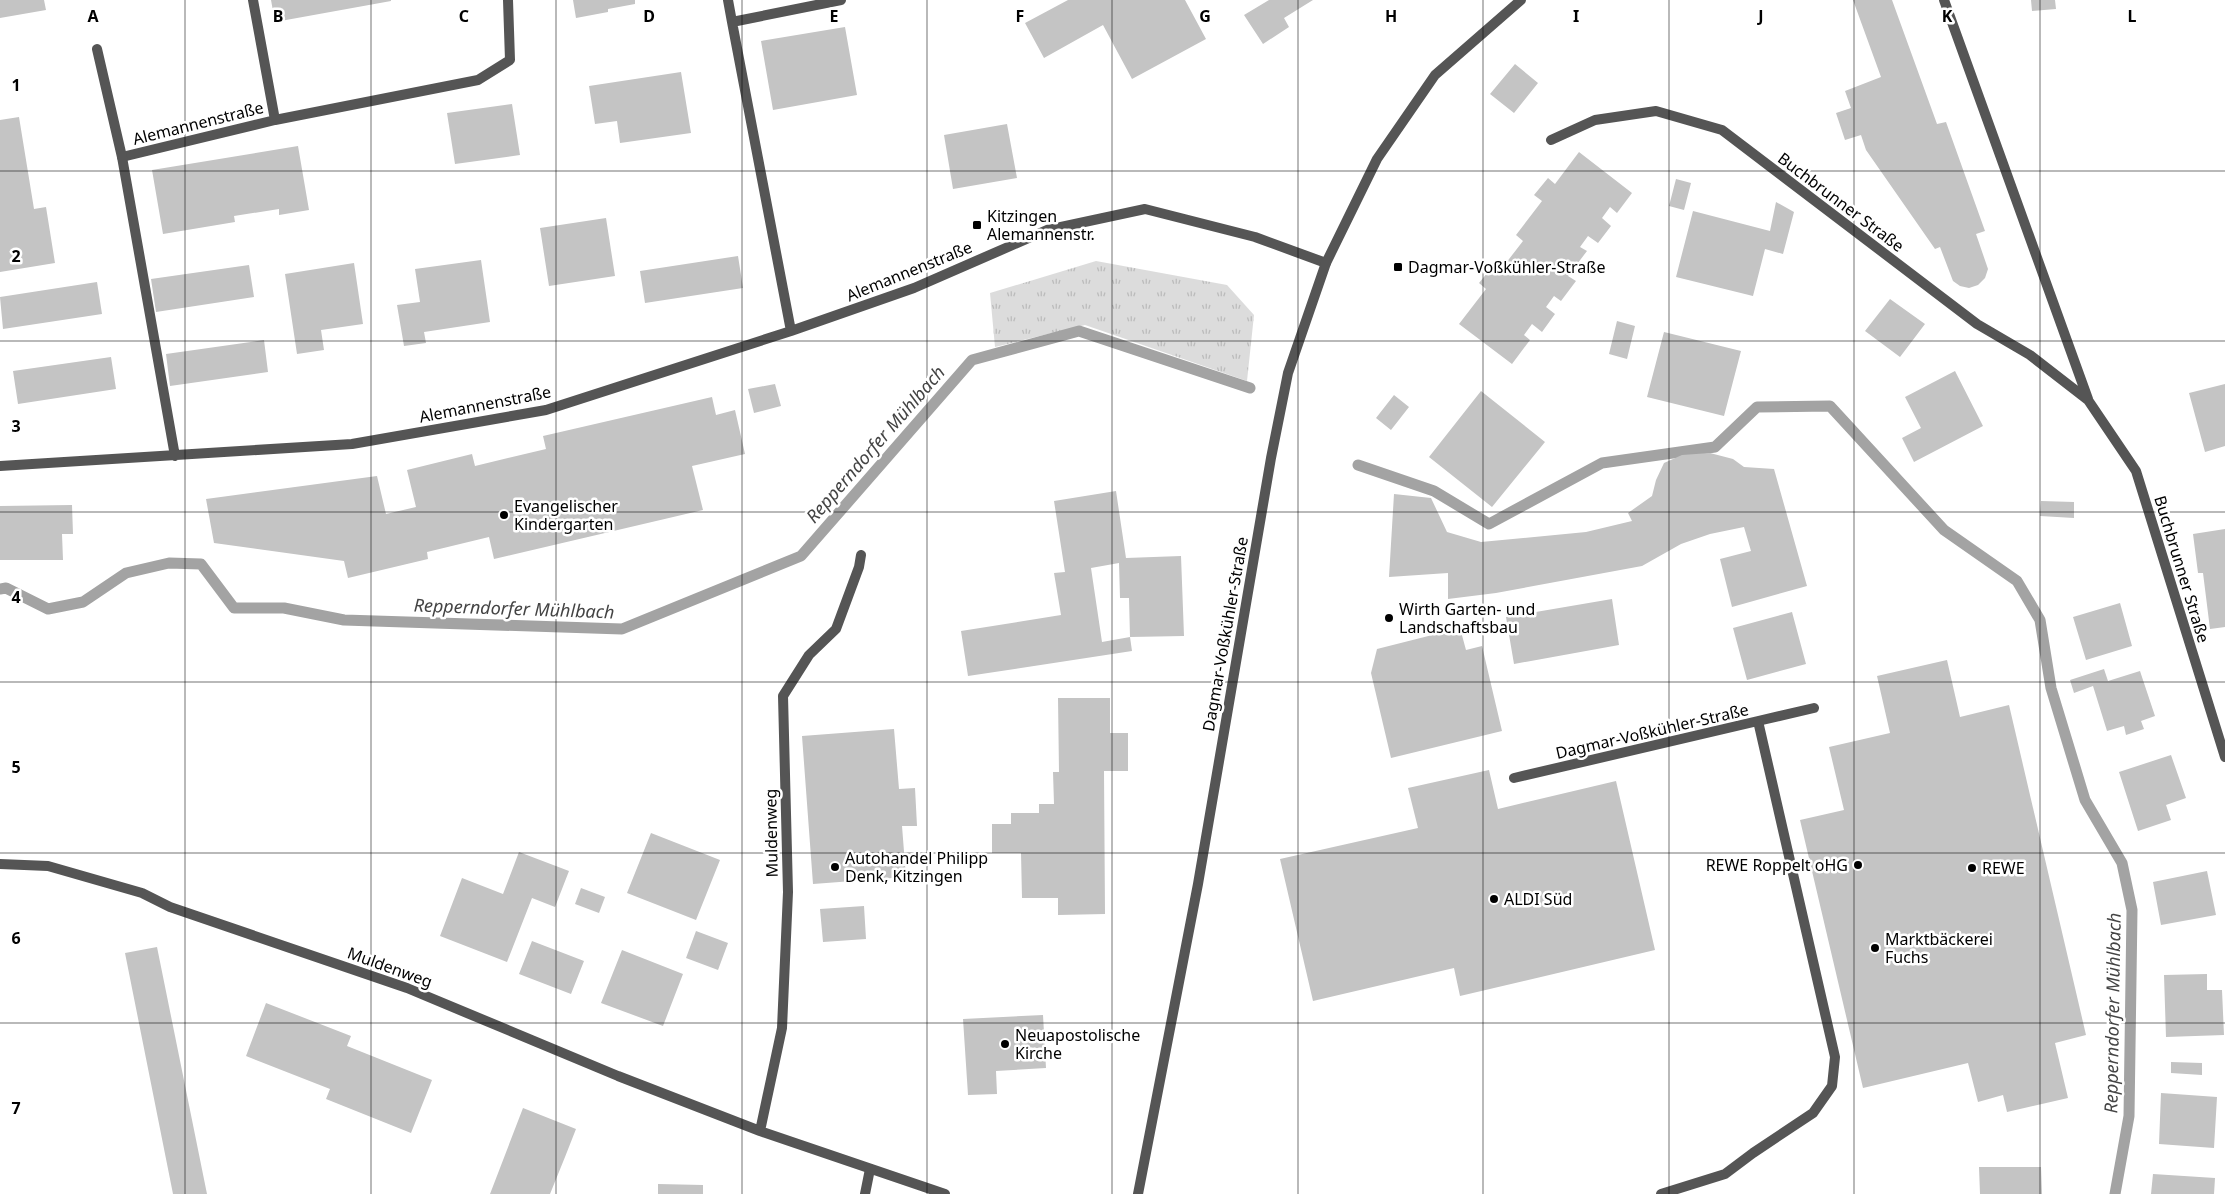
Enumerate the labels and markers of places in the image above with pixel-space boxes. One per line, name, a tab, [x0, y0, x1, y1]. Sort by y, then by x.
place label: Kitzingen Alemannenstr.	[987, 205, 1095, 245]
marker: Kitzingen Alemannenstr.	[971, 219, 983, 231]
place label: Dagmar-Voßkühler-Straße	[1408, 256, 1605, 278]
marker: Dagmar-Voßkühler-Straße	[1392, 261, 1404, 273]
place label: Evangelischer Kindergarten	[514, 495, 618, 535]
marker: Evangelischer Kindergarten	[498, 509, 510, 521]
place label: Wirth Garten- und Landschaftsbau	[1399, 598, 1535, 638]
marker: Wirth Garten- und Landschaftsbau	[1383, 612, 1395, 624]
place label: Autohandel Philipp Denk, Kitzingen	[845, 847, 988, 887]
place label: REWE Roppelt oHG	[1706, 854, 1848, 876]
place label: REWE	[1982, 857, 2025, 879]
marker: REWE Roppelt oHG	[1852, 859, 1864, 871]
marker: Autohandel Philipp Denk, Kitzingen	[829, 861, 841, 873]
marker: REWE	[1966, 862, 1978, 874]
place label: ALDI Süd	[1504, 888, 1572, 910]
marker: ALDI Süd	[1488, 893, 1500, 905]
place label: Marktbäckerei Fuchs	[1885, 928, 1993, 968]
marker: Marktbäckerei Fuchs	[1869, 942, 1881, 954]
place label: Neuapostolische Kirche	[1015, 1024, 1140, 1064]
marker: Neuapostolische Kirche	[999, 1038, 1011, 1050]

